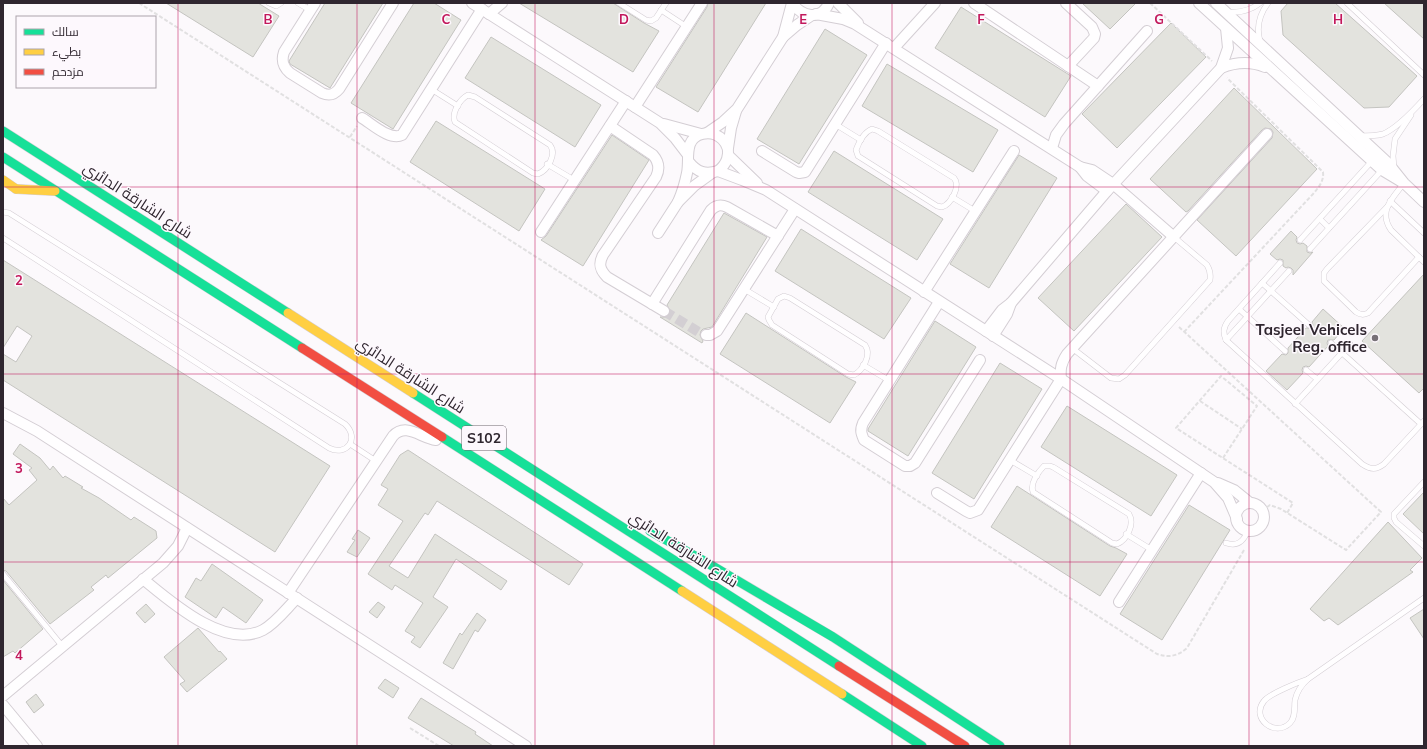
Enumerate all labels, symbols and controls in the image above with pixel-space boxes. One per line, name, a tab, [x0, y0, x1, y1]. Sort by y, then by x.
text: B	[264, 11, 273, 27]
text: C	[442, 11, 451, 27]
text: D	[619, 11, 629, 27]
text: E	[799, 11, 807, 27]
text: F	[977, 11, 985, 27]
text: G	[1154, 11, 1164, 27]
text: H	[1333, 11, 1343, 27]
legend	[16, 16, 156, 88]
text: سالك	[52, 24, 79, 39]
text: بطيء	[52, 44, 81, 62]
text: مزدحم	[52, 64, 84, 80]
street label: شارع الشارقة الدائري	[78, 158, 196, 245]
text: 2	[15, 272, 23, 288]
place label: Tasjeel Vehicels Reg. office	[1256, 320, 1367, 356]
street label: شارع الشارقة الدائري	[351, 333, 469, 420]
marker: Tasjeel Vehicels Reg. office	[1370, 333, 1380, 343]
road number: S102	[462, 426, 506, 450]
text: 3	[15, 460, 23, 476]
street label: شارع الشارقة الدائري	[624, 507, 742, 594]
text: 4	[15, 647, 23, 663]

